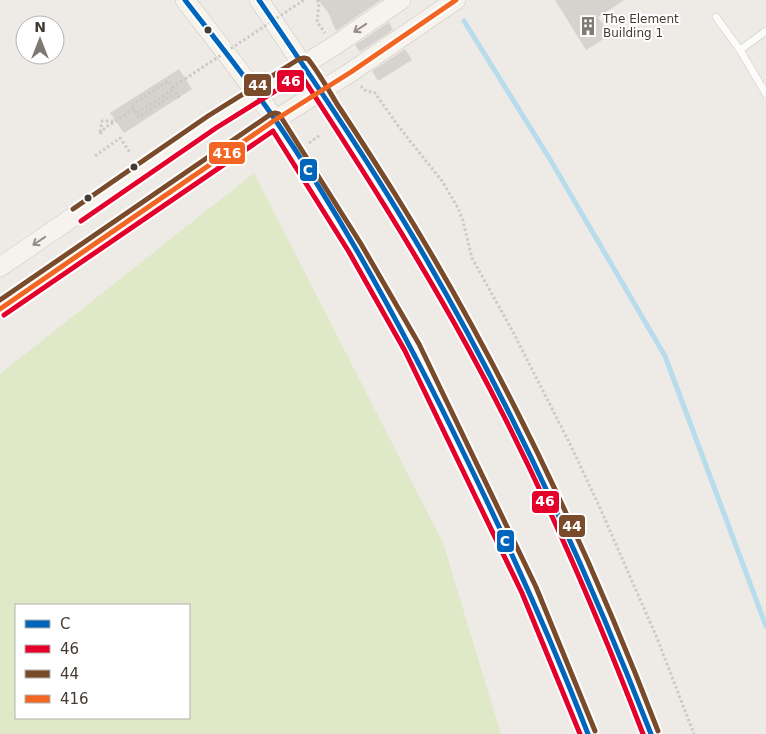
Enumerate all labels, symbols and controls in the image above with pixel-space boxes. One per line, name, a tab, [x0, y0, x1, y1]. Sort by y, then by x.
place label: The Element Building 1	[602, 12, 679, 40]
north arrow	[15, 15, 65, 65]
building icon: The Element Building 1	[577, 15, 599, 37]
text: N	[34, 19, 46, 35]
one-way arrow	[354, 23, 368, 33]
unlabelled marker	[203, 25, 213, 35]
line badge: 46	[276, 69, 305, 93]
line badge: 44	[243, 73, 272, 97]
text: 46	[281, 73, 301, 89]
text: 44	[248, 77, 268, 93]
line badge: 416	[208, 141, 246, 165]
text: 416	[212, 145, 242, 161]
line badge: C	[299, 158, 318, 182]
unlabelled marker	[129, 162, 139, 172]
text: C	[303, 162, 313, 178]
unlabelled marker	[83, 193, 93, 203]
one-way arrow	[32, 236, 46, 246]
line badge: 46	[531, 490, 560, 514]
text: 46	[535, 493, 555, 509]
line badge: 44	[558, 514, 586, 538]
text: 44	[562, 518, 582, 534]
line badge: C	[496, 529, 515, 553]
text: C	[500, 533, 510, 549]
legend	[15, 604, 190, 719]
text: C	[60, 615, 70, 633]
text: 46	[60, 640, 79, 658]
text: 44	[60, 665, 79, 683]
text: 416	[60, 690, 89, 708]

